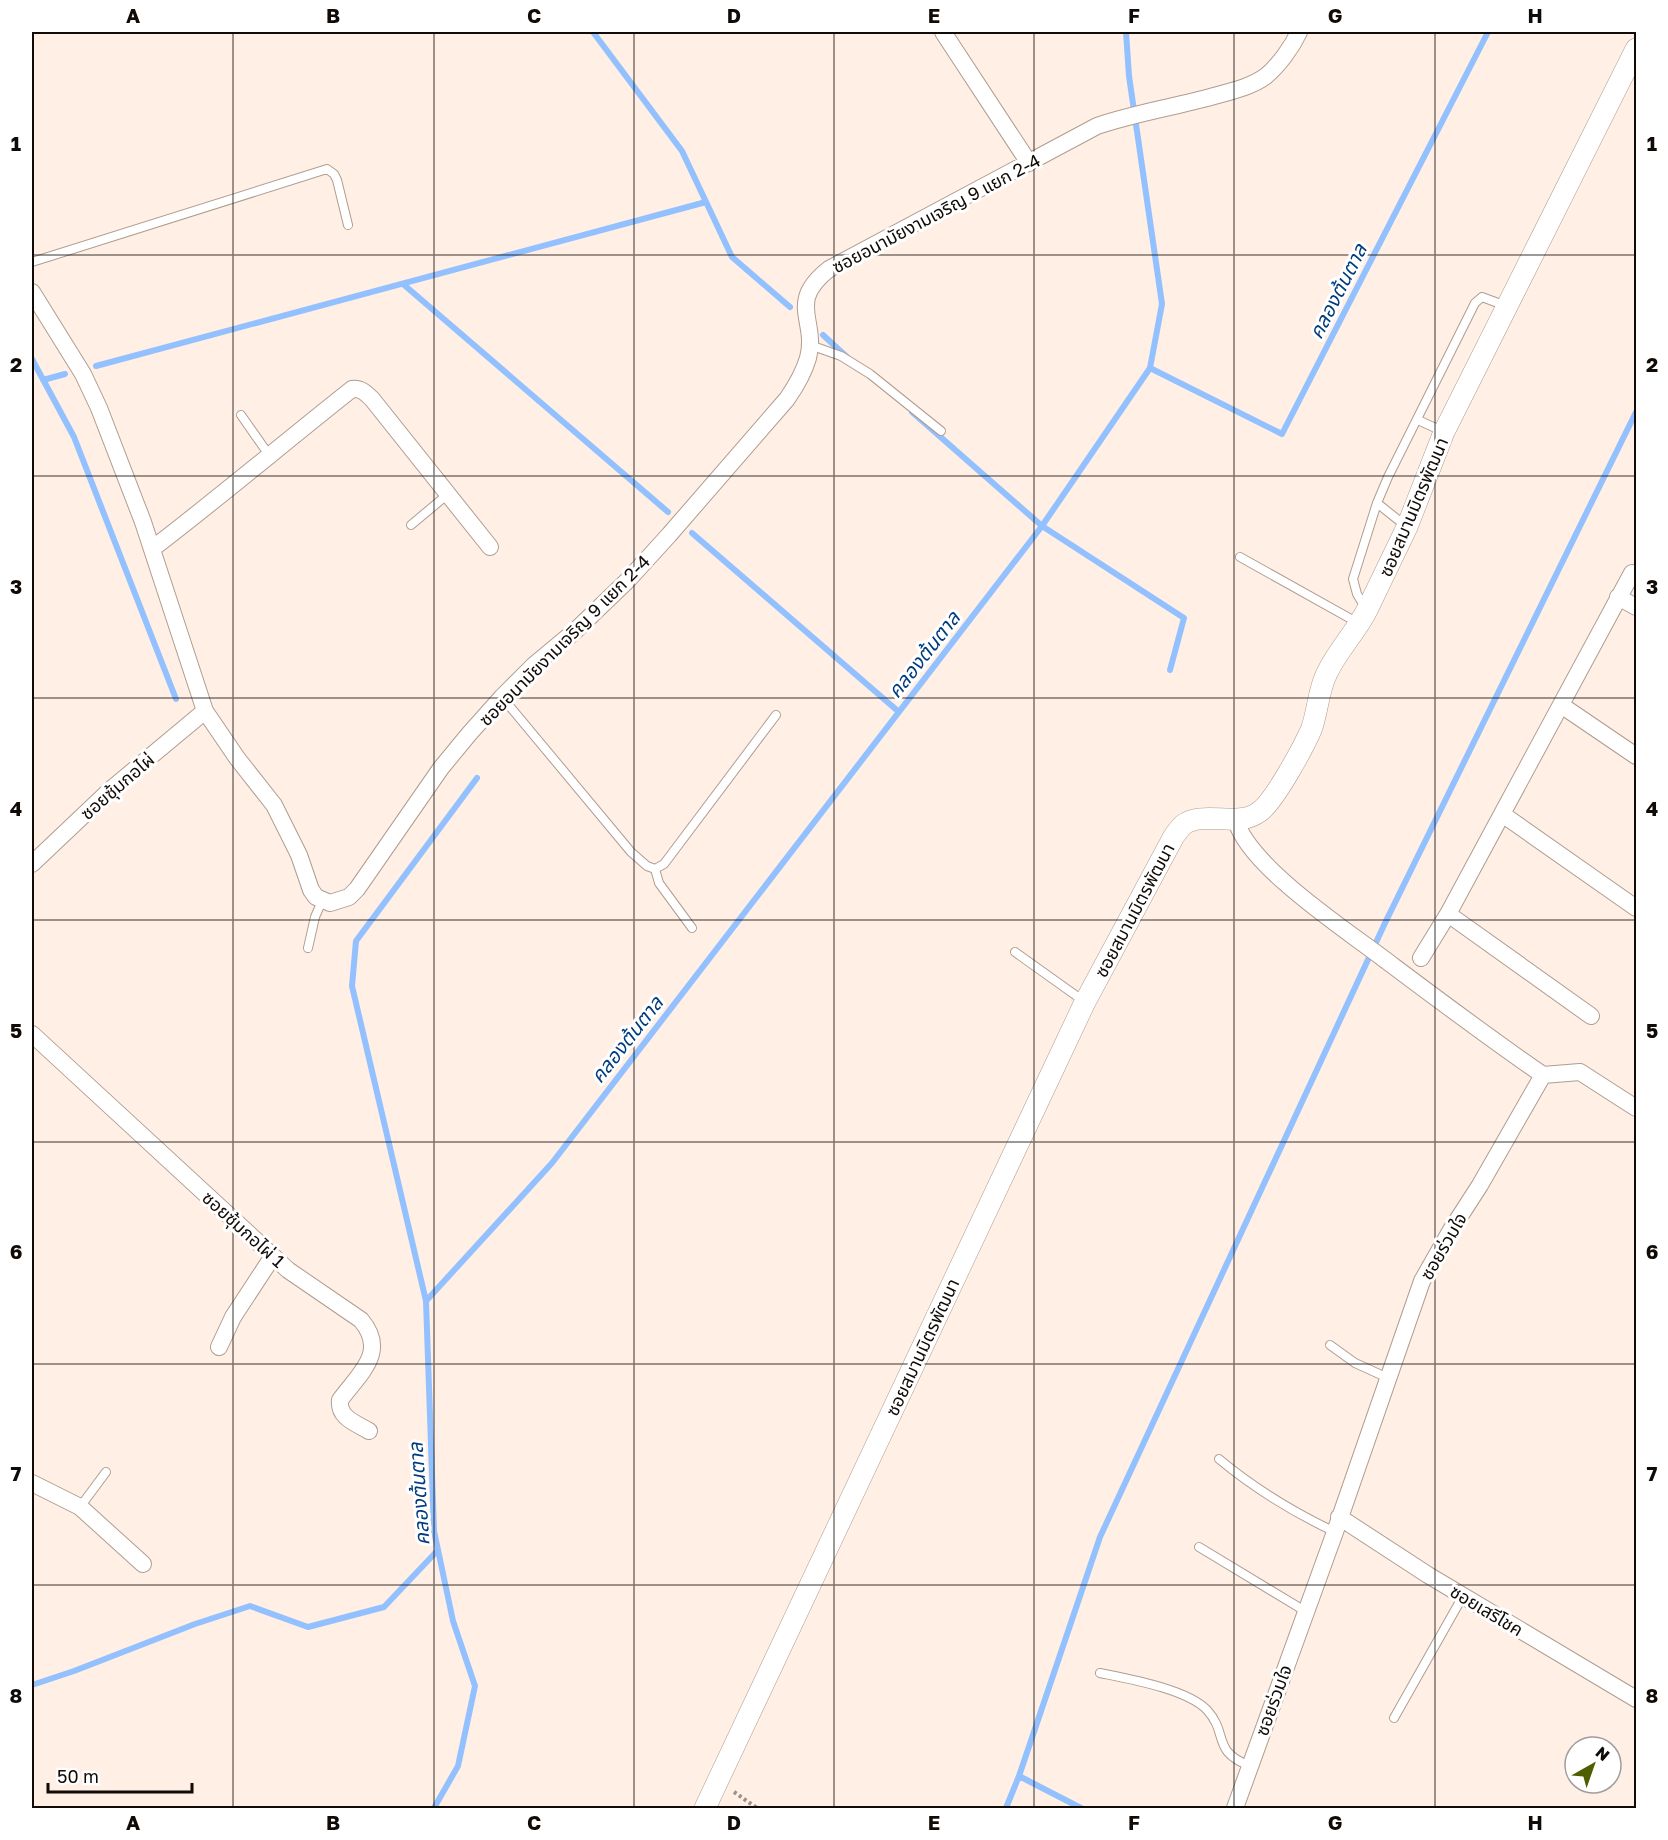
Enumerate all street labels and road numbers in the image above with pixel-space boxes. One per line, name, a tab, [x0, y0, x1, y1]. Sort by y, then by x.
street label: ซอยอนามัยงามเจริญ 9 แยก 2-4	[828, 149, 1044, 277]
street label: ซอยสมานมิตรพัฒนา	[1374, 434, 1452, 580]
street label: ซอยอนามัยงามเจริญ 9 แยก 2-4	[474, 550, 654, 730]
street label: ซอยซุ้มกอไผ่	[76, 748, 159, 825]
street label: ซอยสมานมิตรพัฒนา	[1089, 839, 1179, 981]
street label: ซอยซุ้มกอไผ่ 1	[197, 1186, 290, 1273]
street label: ซอยร่วมใจ	[1415, 1208, 1471, 1284]
street label: ซอยสมานมิตรพัฒนา	[881, 1275, 963, 1419]
street label: ซอยเสรีโชค	[1446, 1580, 1528, 1640]
street label: ซอยร่วมใจ	[1250, 1661, 1296, 1739]

